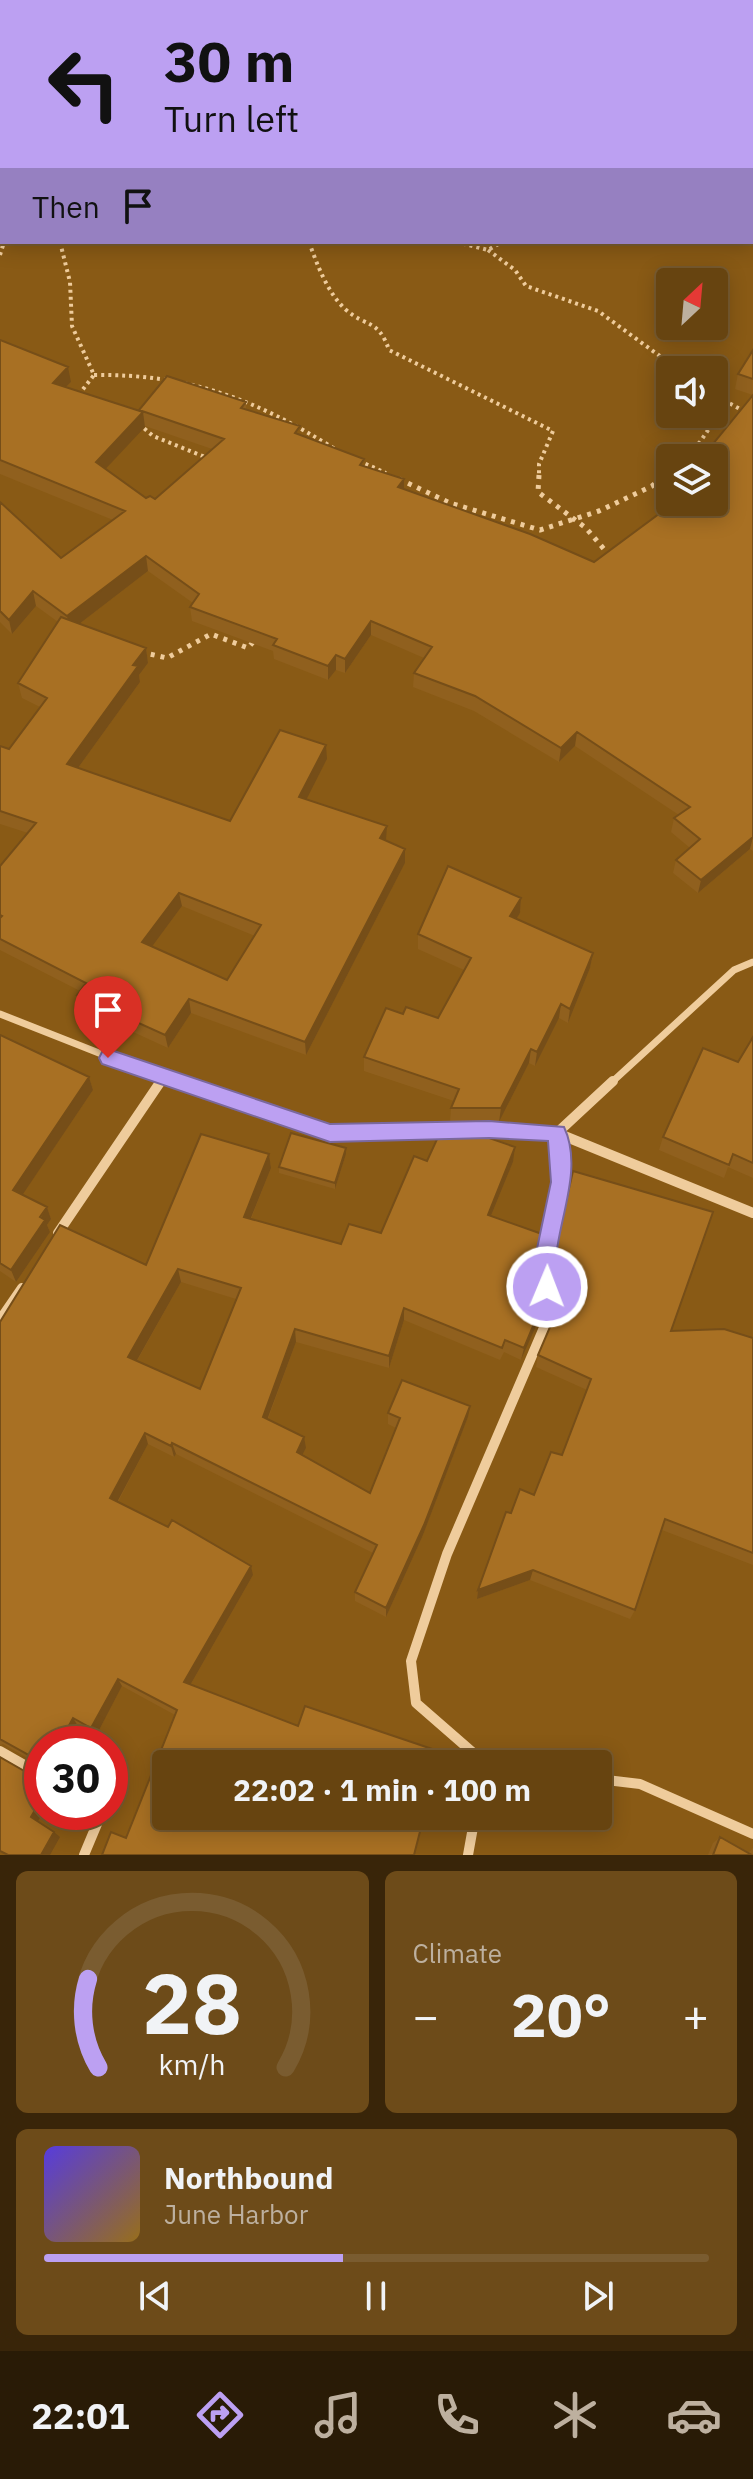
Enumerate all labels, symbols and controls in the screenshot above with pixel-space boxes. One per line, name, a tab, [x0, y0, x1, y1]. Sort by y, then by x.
text: 30 m	[164, 25, 294, 97]
icon: left	[32, 32, 136, 136]
text: Turn left	[164, 95, 299, 142]
icon: arrive	[116, 184, 160, 228]
text: Then	[32, 187, 100, 226]
north arrow	[656, 268, 728, 340]
map controls	[656, 268, 728, 516]
button: sound	[656, 356, 728, 428]
button: layers	[656, 444, 728, 516]
pin	[74, 976, 142, 1058]
icon: arrive	[86, 988, 130, 1032]
position arrow	[505, 1245, 589, 1329]
speed limit sign: 30	[24, 1726, 128, 1830]
text: 22:02 · 1 min · 100 m	[233, 1770, 531, 1809]
text: Climate	[413, 1936, 502, 1970]
text: 28	[142, 1949, 242, 2057]
text: 20°	[511, 1975, 611, 2054]
text: −	[413, 1987, 439, 2044]
text: +	[683, 1987, 709, 2044]
text: km/h	[159, 2046, 226, 2083]
text: Northbound	[164, 2158, 333, 2197]
text: June Harbor	[164, 2197, 308, 2231]
icon: previous	[133, 2274, 177, 2318]
icon: pause	[354, 2274, 398, 2318]
icon: next	[576, 2274, 620, 2318]
icon: directions	[192, 2387, 248, 2443]
icon: music	[310, 2387, 366, 2443]
icon: phone	[429, 2387, 485, 2443]
icon: climate	[547, 2387, 603, 2443]
icon: car	[666, 2387, 722, 2443]
text: 22:01	[31, 2392, 130, 2439]

